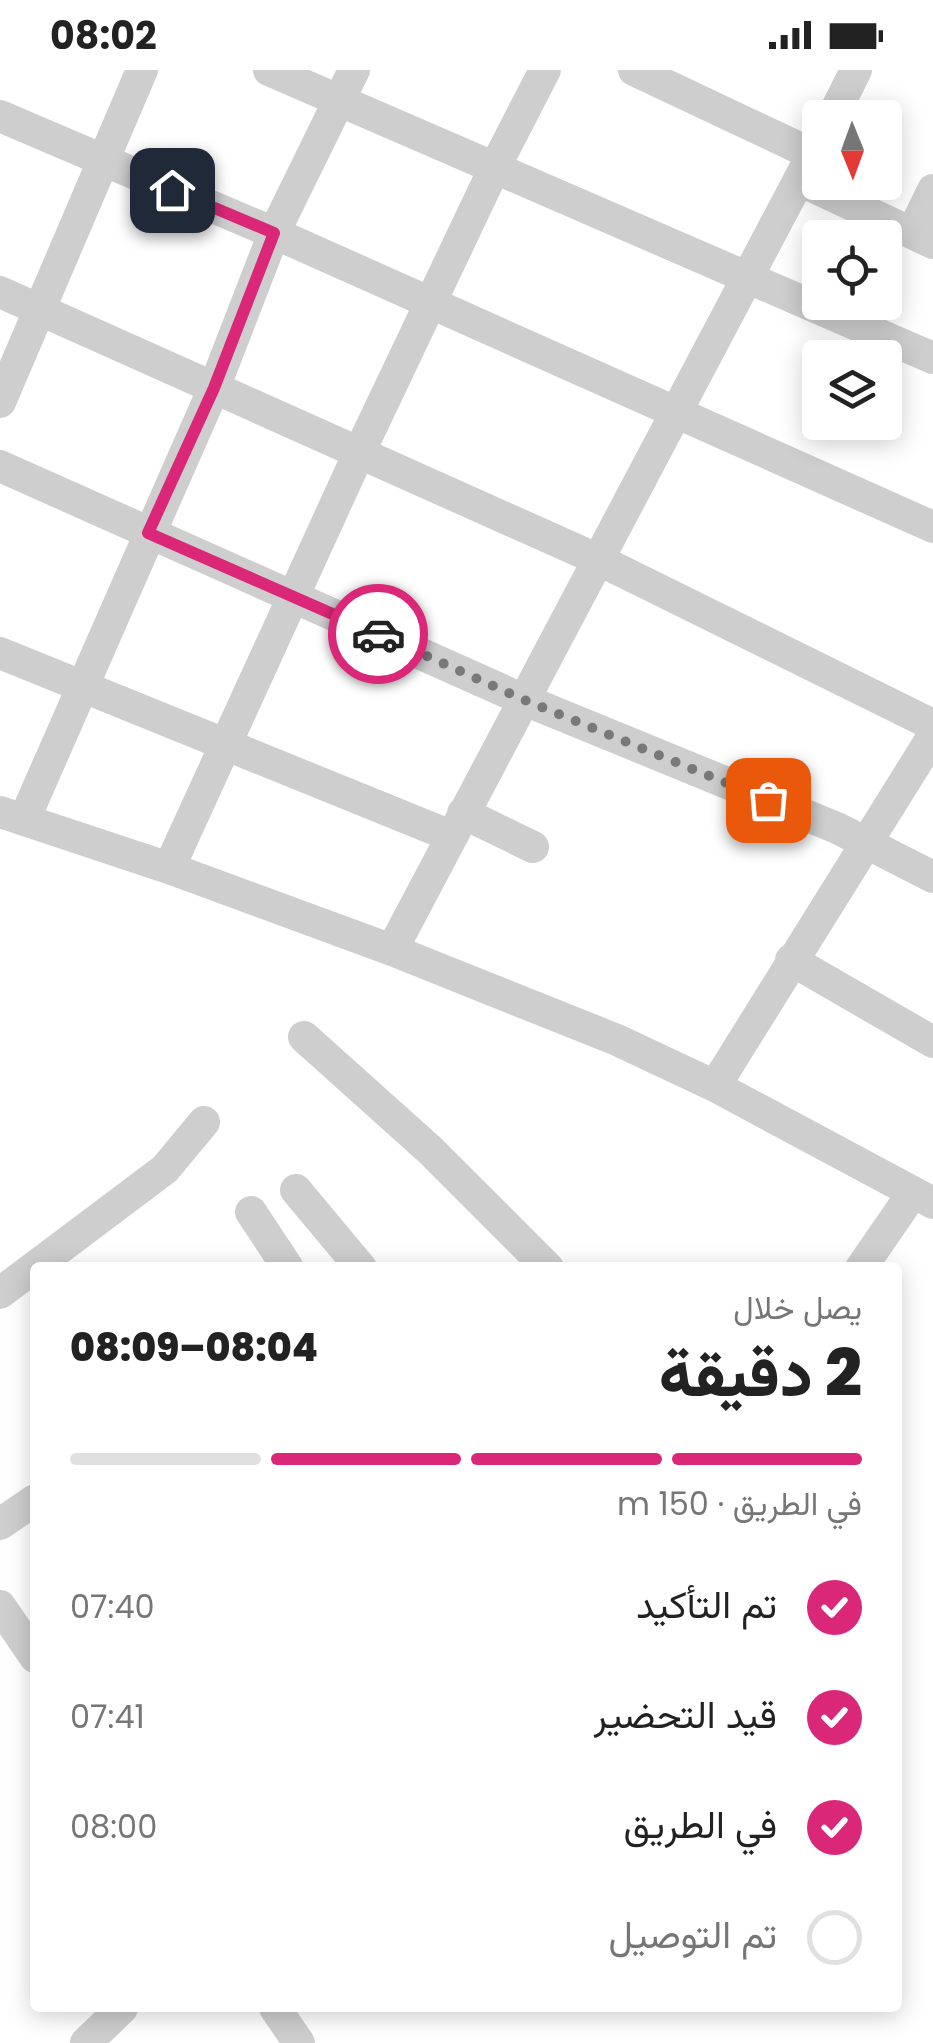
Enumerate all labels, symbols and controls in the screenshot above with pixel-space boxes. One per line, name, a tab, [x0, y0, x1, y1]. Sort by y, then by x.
text: 08:02	[50, 9, 157, 62]
north arrow	[802, 100, 902, 200]
map controls	[802, 100, 902, 440]
pin	[130, 148, 215, 233]
icon: home	[145, 163, 200, 218]
button: locate	[802, 220, 902, 320]
button: layers	[802, 340, 902, 440]
courier	[328, 584, 428, 684]
icon: car	[351, 607, 406, 662]
pin	[726, 758, 811, 843]
icon: bag	[741, 773, 796, 828]
text: يصل خلال	[733, 1285, 862, 1330]
text: 08:04–08:09	[70, 1321, 318, 1374]
text: 2 دقيقة	[659, 1328, 862, 1419]
text: في الطريق · 150 m	[617, 1481, 862, 1526]
text: تم التأكيد	[636, 1578, 777, 1631]
icon: check	[807, 1580, 862, 1635]
text: 07:40	[70, 1584, 155, 1629]
text: قيد التحضير	[594, 1688, 777, 1741]
icon: check	[807, 1690, 862, 1745]
text: 07:41	[70, 1694, 145, 1739]
text: في الطريق	[624, 1798, 777, 1851]
icon: check	[807, 1800, 862, 1855]
text: 08:00	[70, 1804, 157, 1849]
text: تم التوصيل	[609, 1908, 777, 1961]

